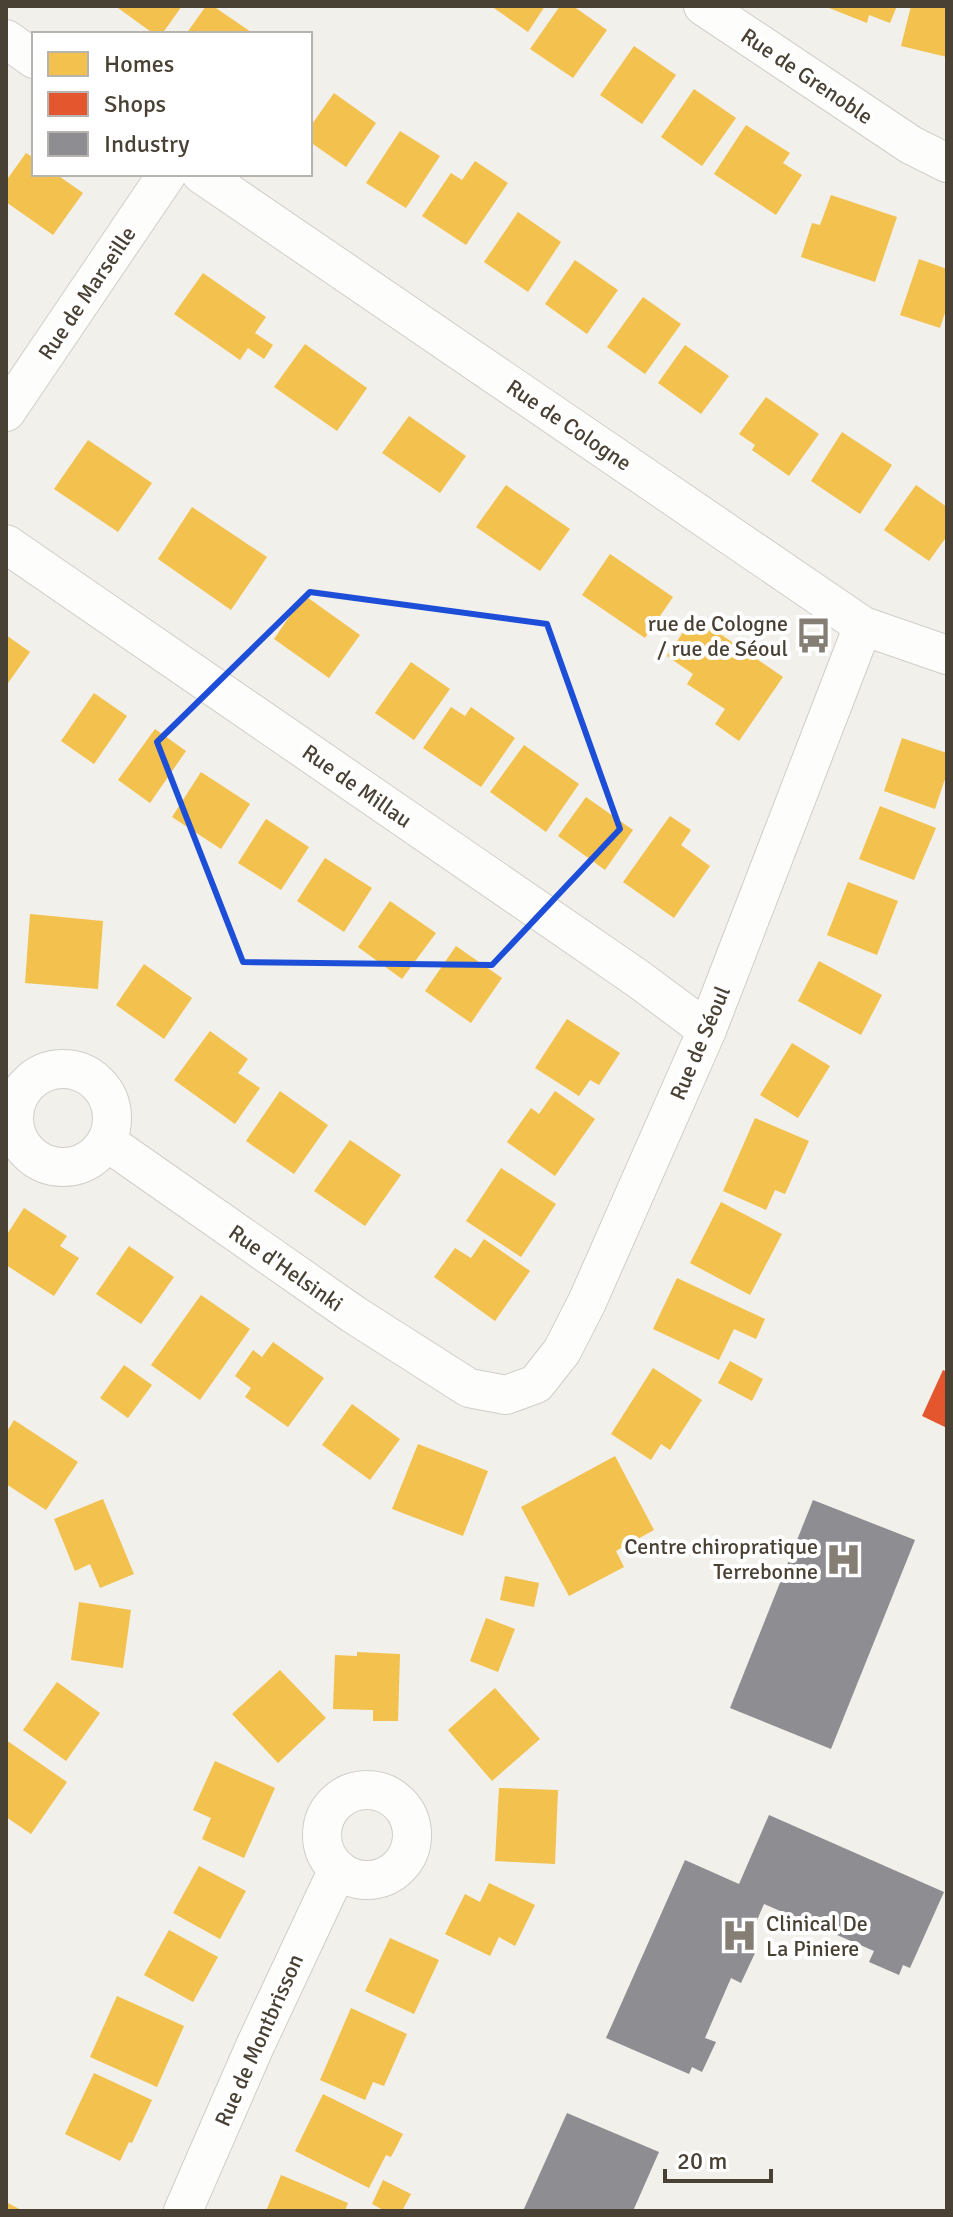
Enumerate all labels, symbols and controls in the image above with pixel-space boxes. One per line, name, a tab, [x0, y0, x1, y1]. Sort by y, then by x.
street label: Rue de Grenoble	[736, 22, 878, 130]
legend	[32, 32, 312, 176]
text: Homes	[104, 49, 174, 79]
text: Shops	[104, 89, 166, 119]
text: Industry	[104, 129, 190, 159]
street label: Rue de Marseille	[32, 221, 142, 365]
street label: Rue de Cologne	[501, 373, 637, 477]
place label: rue de Cologne / rue de Séoul	[648, 610, 788, 662]
bus stop icon: rue de Cologne / rue de Séoul	[795, 617, 833, 655]
street label: Rue de Millau	[297, 738, 417, 834]
street label: Rue de Séoul	[664, 982, 736, 1104]
street label: Rue d'Helsinki	[224, 1219, 348, 1317]
place label: Centre chiropratique Terrebonne	[624, 1533, 818, 1585]
hospital icon: Centre chiropratique Terrebonne	[825, 1540, 863, 1578]
place label: Clinical De La Piniere	[766, 1910, 868, 1962]
hospital icon: Clinical De La Piniere	[721, 1917, 759, 1955]
street label: Rue de Montbrisson	[209, 1950, 309, 2130]
scale bar	[665, 2133, 771, 2183]
text: 20 m	[677, 2146, 727, 2176]

